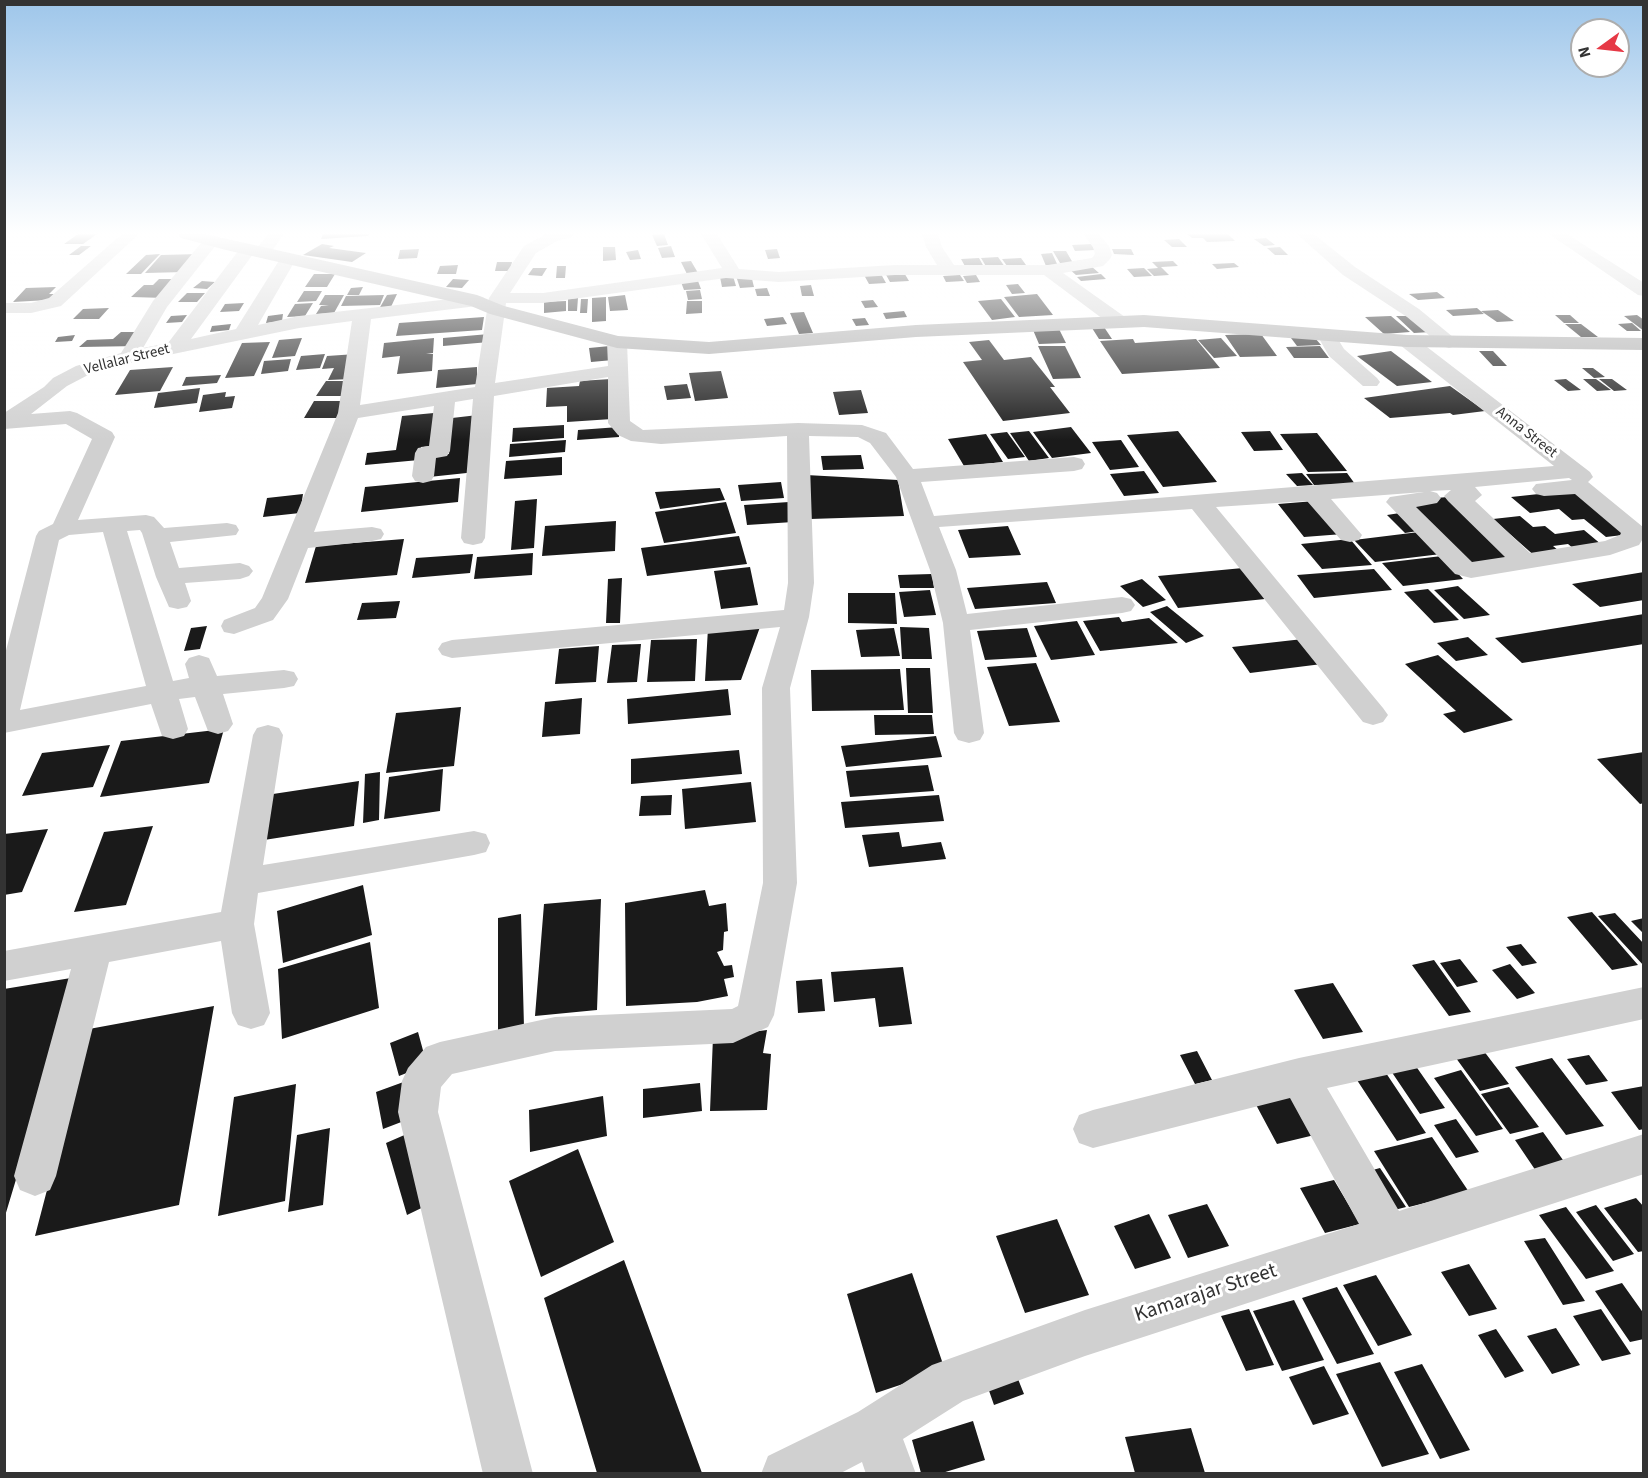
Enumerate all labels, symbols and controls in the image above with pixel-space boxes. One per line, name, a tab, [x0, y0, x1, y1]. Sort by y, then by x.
north arrow	[1570, 18, 1630, 78]
text: N	[1573, 44, 1597, 60]
street label: Vellalar Street	[82, 341, 172, 379]
street label: Anna Street	[1492, 404, 1560, 462]
street label: Kamarajar Street	[1132, 1259, 1280, 1329]

